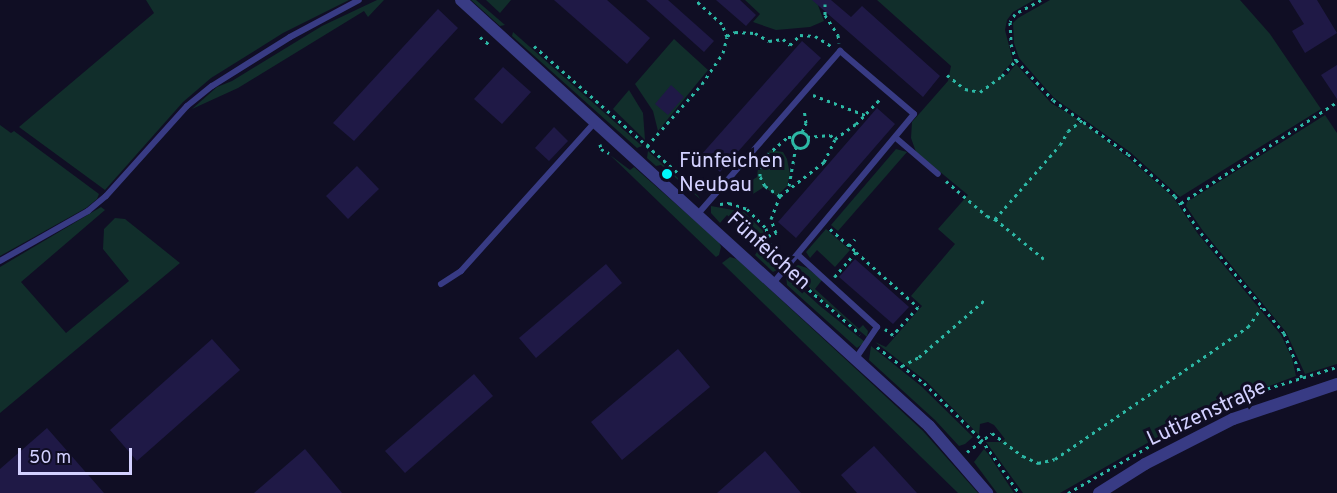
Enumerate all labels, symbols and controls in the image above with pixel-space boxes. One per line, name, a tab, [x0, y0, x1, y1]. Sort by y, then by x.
place label: Fünfeichen Neubau	[679, 149, 783, 199]
marker: Fünfeichen Neubau	[660, 167, 674, 181]
street label: Fünfeichen	[721, 208, 815, 296]
street label: Lutizenstraße	[1143, 375, 1271, 453]
scale bar	[21, 436, 135, 474]
text: 50 m	[29, 447, 71, 470]

